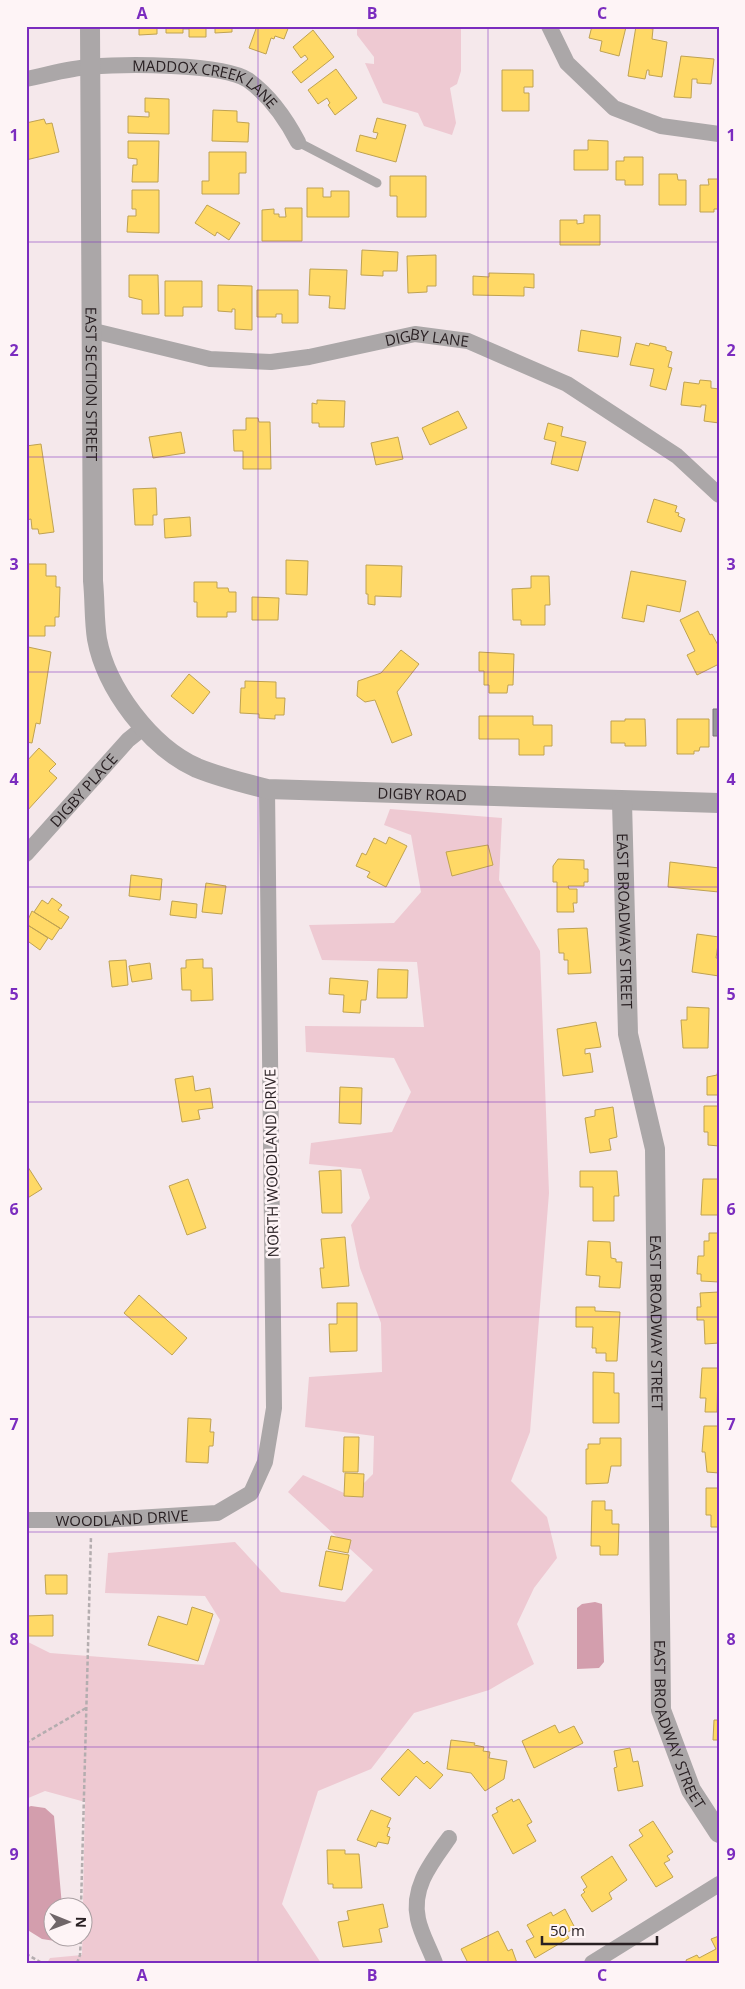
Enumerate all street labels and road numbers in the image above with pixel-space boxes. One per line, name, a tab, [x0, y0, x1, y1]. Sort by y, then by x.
street label: MADDOX CREEK LANE	[132, 55, 282, 112]
street label: EAST SECTION STREET	[82, 307, 102, 462]
street label: DIGBY LANE	[383, 323, 470, 351]
street label: DIGBY PLACE	[45, 749, 122, 831]
street label: DIGBY ROAD	[377, 782, 467, 805]
street label: EAST BROADWAY STREET	[613, 833, 637, 1010]
street label: NORTH WOODLAND DRIVE	[259, 1069, 283, 1257]
street label: EAST BROADWAY STREET	[646, 1235, 668, 1411]
street label: WOODLAND DRIVE	[55, 1505, 189, 1530]
street label: EAST BROADWAY STREET	[650, 1640, 711, 1813]

